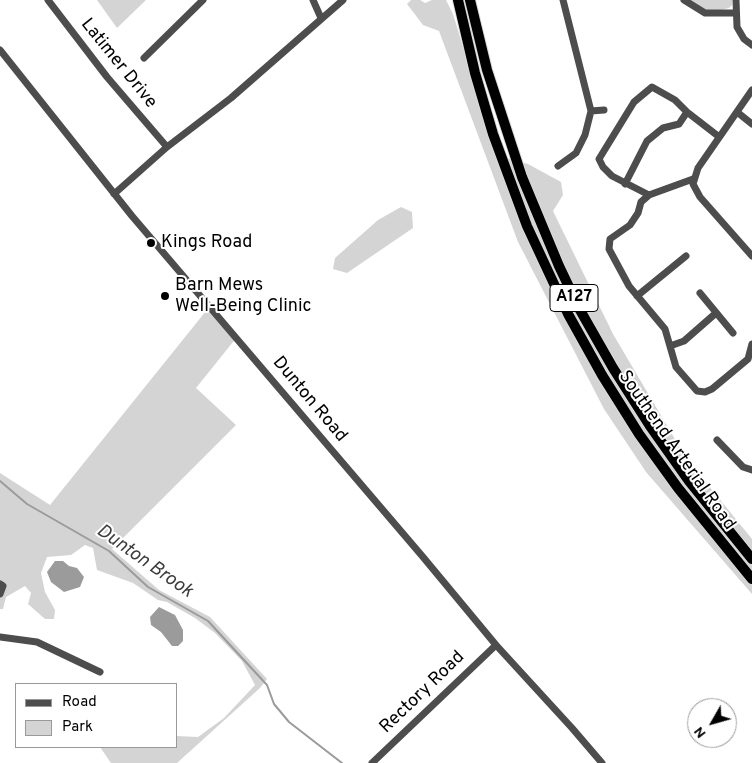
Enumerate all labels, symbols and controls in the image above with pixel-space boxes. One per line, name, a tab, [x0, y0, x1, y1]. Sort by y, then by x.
street label: Latimer Drive	[75, 15, 161, 113]
place label: Kings Road	[161, 232, 252, 254]
marker: Kings Road	[145, 237, 157, 249]
place label: Barn Mews Well-Being Clinic	[175, 275, 311, 318]
road number: A127	[550, 284, 598, 312]
marker: Barn Mews Well-Being Clinic	[159, 290, 171, 302]
street label: Dunton Road	[267, 353, 351, 447]
street label: Southend Arterial Road	[613, 367, 739, 535]
water label: Dunton Brook	[91, 520, 197, 604]
street label: Rectory Road	[376, 647, 470, 739]
legend	[15, 683, 178, 748]
text: Road	[62, 693, 97, 712]
north arrow	[687, 698, 737, 748]
text: Park	[62, 718, 93, 737]
text: N	[691, 723, 710, 741]

